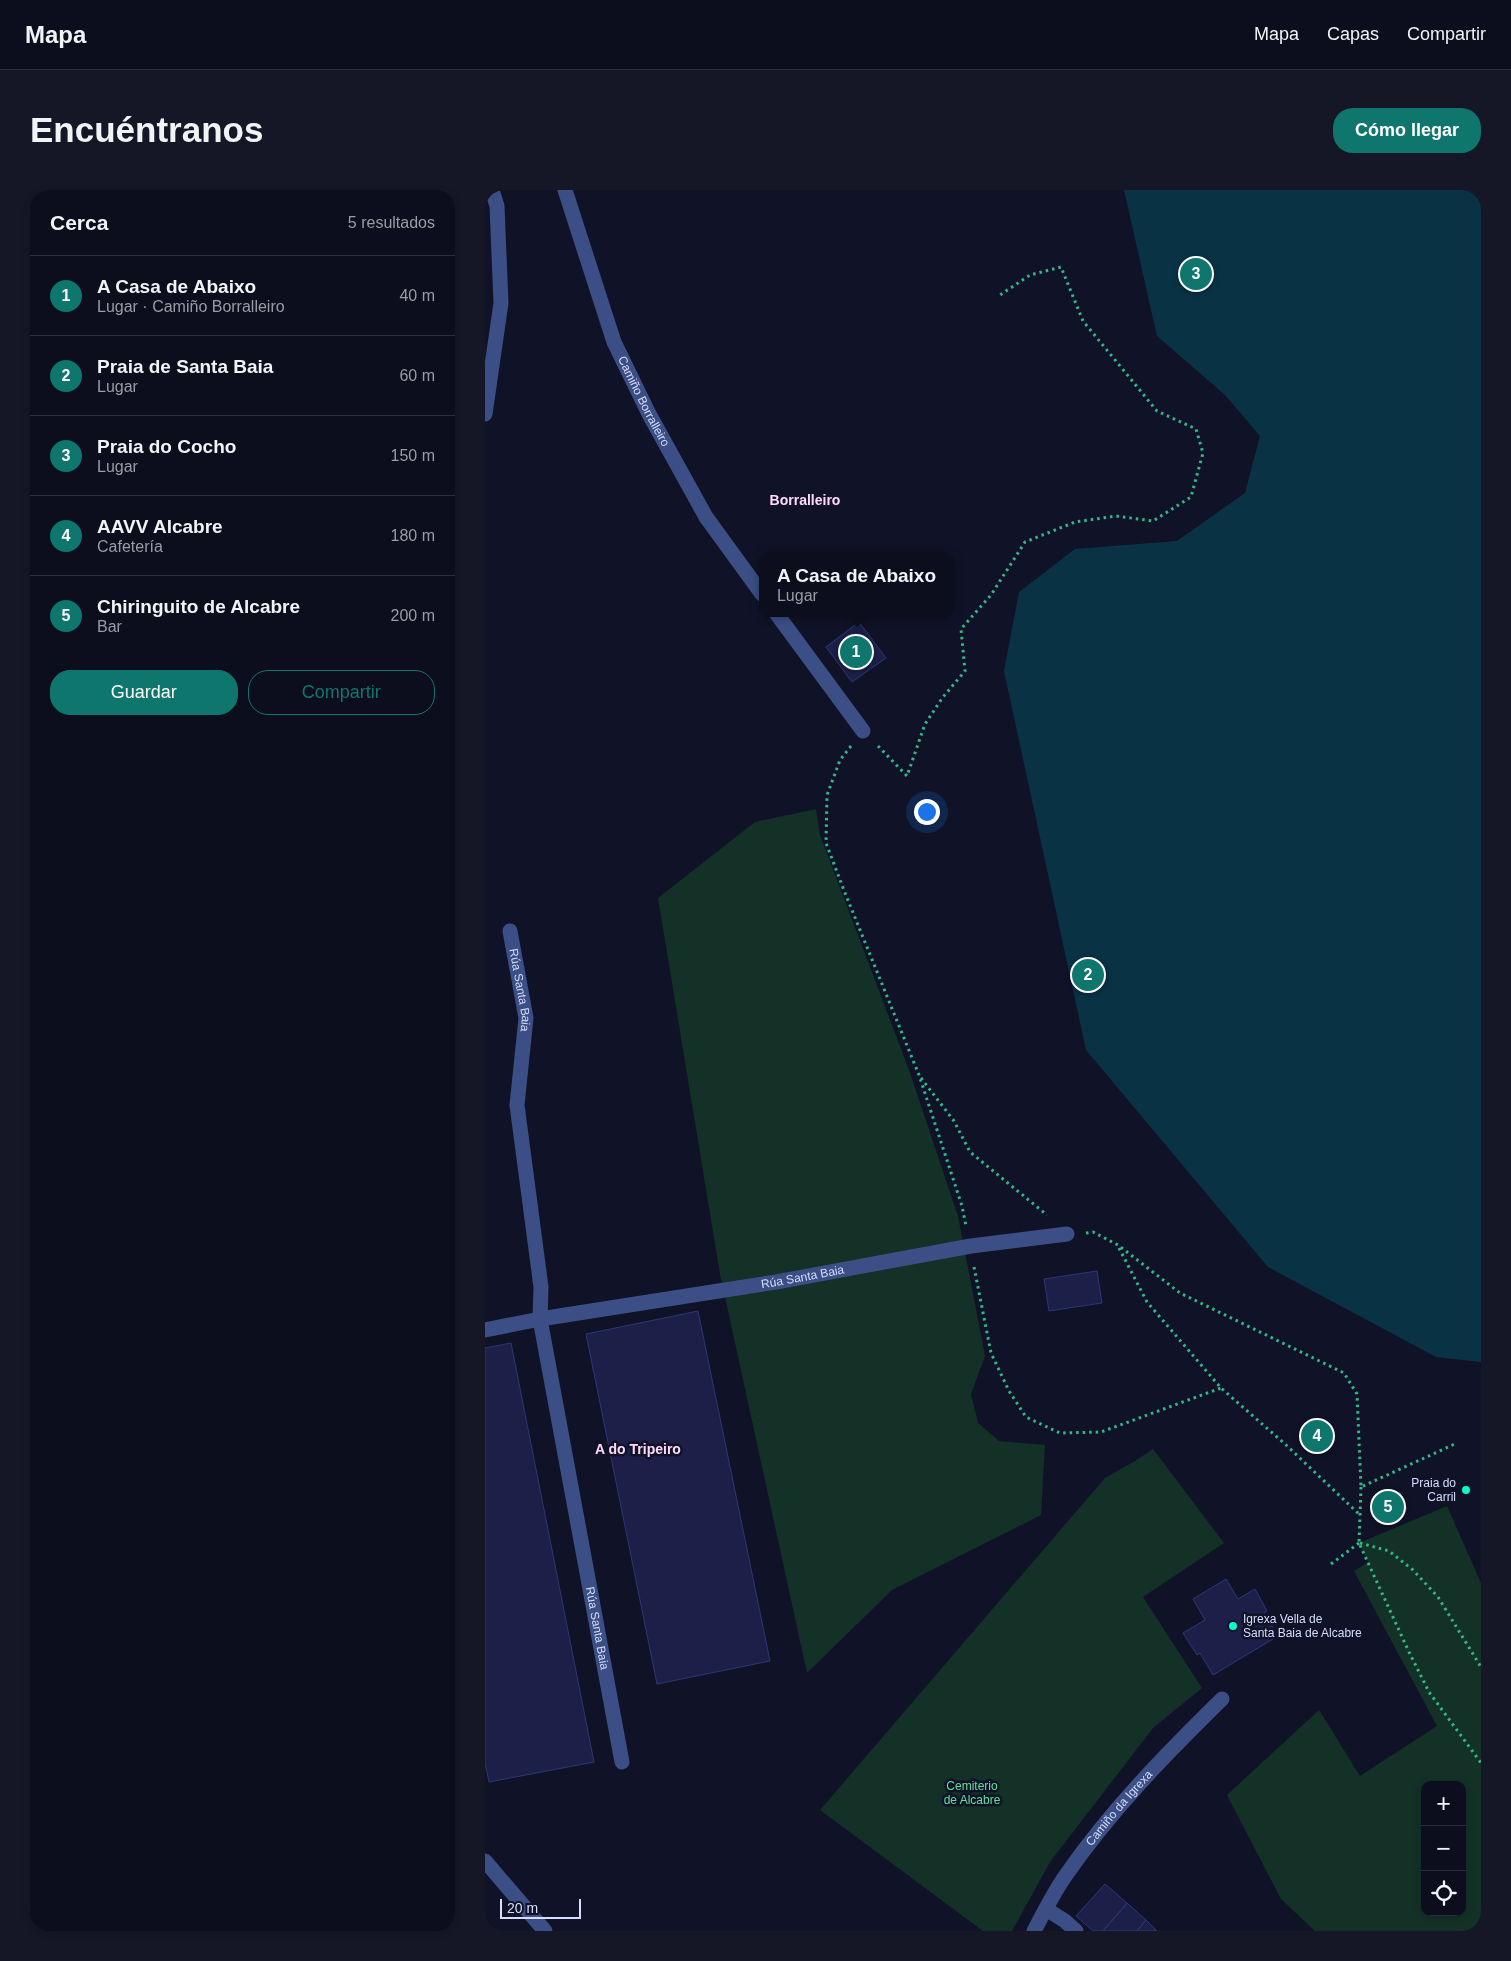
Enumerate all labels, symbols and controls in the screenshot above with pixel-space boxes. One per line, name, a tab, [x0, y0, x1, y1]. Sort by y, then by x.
text: Mapa	[25, 21, 86, 48]
text: Mapa	[1254, 24, 1299, 44]
text: Capas	[1327, 24, 1379, 44]
text: Compartir	[1407, 24, 1486, 44]
button: Cómo llegar	[1333, 108, 1481, 153]
text: Encuéntranos	[30, 110, 263, 149]
text: Cerca	[50, 211, 108, 234]
text: 5 resultados	[348, 214, 435, 231]
pin: 3	[1180, 255, 1212, 293]
text: A Casa de Abaixo	[97, 276, 256, 297]
text: 1	[62, 287, 70, 304]
text: 40 m	[399, 287, 435, 304]
text: Lugar · Camiño Borralleiro	[97, 298, 285, 315]
street label: Camiño Borralleiro	[615, 354, 673, 449]
text: Praia de Santa Baia	[97, 356, 273, 377]
text: 2	[62, 367, 70, 384]
text: 60 m	[399, 367, 435, 384]
text: Lugar	[97, 378, 138, 395]
text: Praia do Cocho	[97, 436, 236, 457]
text: 3	[62, 447, 70, 464]
text: 150 m	[391, 447, 435, 464]
text: Lugar	[97, 458, 138, 475]
district label: Borralleiro	[770, 492, 840, 508]
text: AAVV Alcabre	[97, 516, 223, 537]
text: 4	[62, 527, 70, 544]
text: 180 m	[391, 527, 435, 544]
text: Cafetería	[97, 538, 163, 555]
popup	[759, 552, 954, 617]
text: A Casa de Abaixo	[777, 565, 936, 586]
text: Lugar	[777, 587, 818, 604]
text: Chiringuito de Alcabre	[97, 596, 300, 617]
text: 5	[62, 607, 70, 624]
text: 200 m	[391, 607, 435, 624]
text: Bar	[97, 618, 122, 635]
pin: 1	[840, 633, 872, 671]
button: Guardar	[50, 670, 238, 715]
button: Compartir	[248, 670, 435, 715]
your location	[914, 799, 940, 825]
street label: Rúa Santa Baia	[506, 947, 533, 1033]
pin: 2	[1072, 956, 1104, 994]
street label: Rúa Santa Baia	[760, 1263, 846, 1291]
pin: 4	[1301, 1417, 1333, 1455]
district label: A do Tripeiro	[595, 1441, 681, 1457]
place label: Praia do Carril	[1411, 1476, 1456, 1504]
marker: Praia do Carril	[1460, 1484, 1472, 1496]
pin: 5	[1372, 1488, 1404, 1526]
street label: Rúa Santa Baia	[583, 1586, 612, 1671]
place label: Igrexa Vella de Santa Baia de Alcabre	[1243, 1612, 1362, 1640]
marker: Igrexa Vella de Santa Baia de Alcabre	[1227, 1620, 1239, 1632]
street label: Camiño da Igrexa	[1083, 1767, 1155, 1849]
park label: Cemiterio de Alcabre	[944, 1779, 1001, 1807]
map controls	[1421, 1781, 1466, 1916]
button: +	[1421, 1781, 1466, 1826]
button: −	[1421, 1826, 1466, 1871]
button: locate	[1421, 1871, 1466, 1916]
scale bar	[500, 1896, 581, 1919]
text: 20 m	[507, 1900, 538, 1916]

